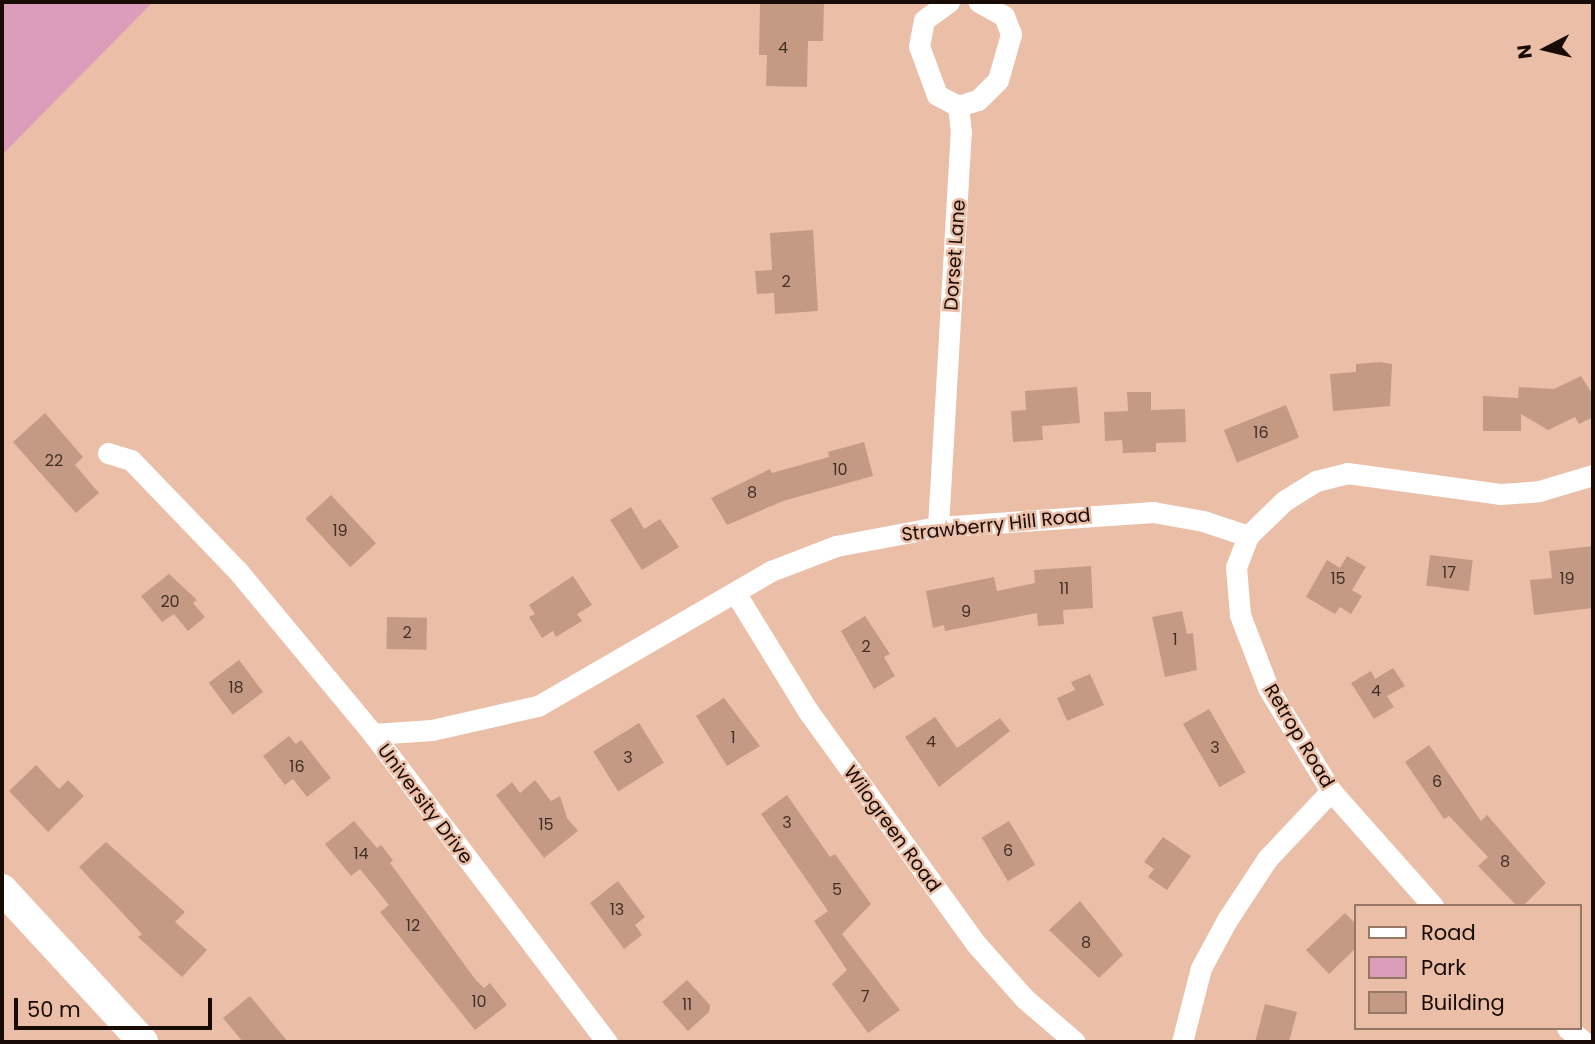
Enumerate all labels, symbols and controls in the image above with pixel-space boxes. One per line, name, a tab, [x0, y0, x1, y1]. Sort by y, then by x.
north arrow	[1511, 14, 1581, 84]
house number: 4	[778, 38, 788, 58]
text: N	[1510, 43, 1539, 60]
street label: Dorset Lane	[940, 199, 970, 311]
house number: 2	[781, 272, 791, 292]
house number: 16	[1253, 423, 1269, 443]
house number: 22	[45, 451, 63, 471]
house number: 10	[832, 460, 848, 480]
house number: 8	[747, 483, 757, 503]
street label: Strawberry Hill Road	[900, 504, 1092, 546]
house number: 19	[332, 521, 348, 541]
house number: 17	[1442, 563, 1456, 583]
house number: 15	[1330, 569, 1346, 589]
house number: 19	[1559, 569, 1575, 589]
house number: 11	[1059, 579, 1069, 599]
house number: 20	[160, 592, 180, 612]
house number: 9	[961, 602, 971, 622]
house number: 2	[402, 623, 412, 643]
house number: 1	[1172, 630, 1178, 650]
house number: 2	[861, 637, 871, 657]
house number: 18	[228, 678, 244, 698]
street label: Retrop Road	[1259, 680, 1339, 792]
house number: 4	[1371, 681, 1381, 701]
house number: 1	[730, 728, 736, 748]
house number: 4	[926, 732, 936, 752]
house number: 3	[1210, 738, 1220, 758]
street label: University Drive	[373, 740, 477, 868]
house number: 3	[623, 748, 633, 768]
house number: 16	[289, 757, 305, 777]
street label: Wilogreen Road	[839, 762, 945, 896]
house number: 6	[1432, 772, 1442, 792]
house number: 3	[782, 813, 792, 833]
house number: 15	[538, 815, 554, 835]
house number: 6	[1003, 841, 1013, 861]
house number: 14	[353, 844, 369, 864]
house number: 8	[1500, 852, 1510, 872]
house number: 5	[832, 880, 842, 900]
house number: 13	[610, 900, 624, 920]
legend	[1354, 904, 1581, 1030]
house number: 12	[406, 916, 420, 936]
text: Road	[1421, 918, 1476, 947]
house number: 8	[1081, 933, 1091, 953]
text: Park	[1421, 953, 1466, 982]
scale bar	[18, 984, 215, 1028]
house number: 7	[861, 987, 869, 1007]
text: Building	[1421, 988, 1505, 1017]
house number: 10	[471, 992, 487, 1012]
text: 50 m	[27, 995, 81, 1024]
house number: 11	[682, 995, 692, 1015]

